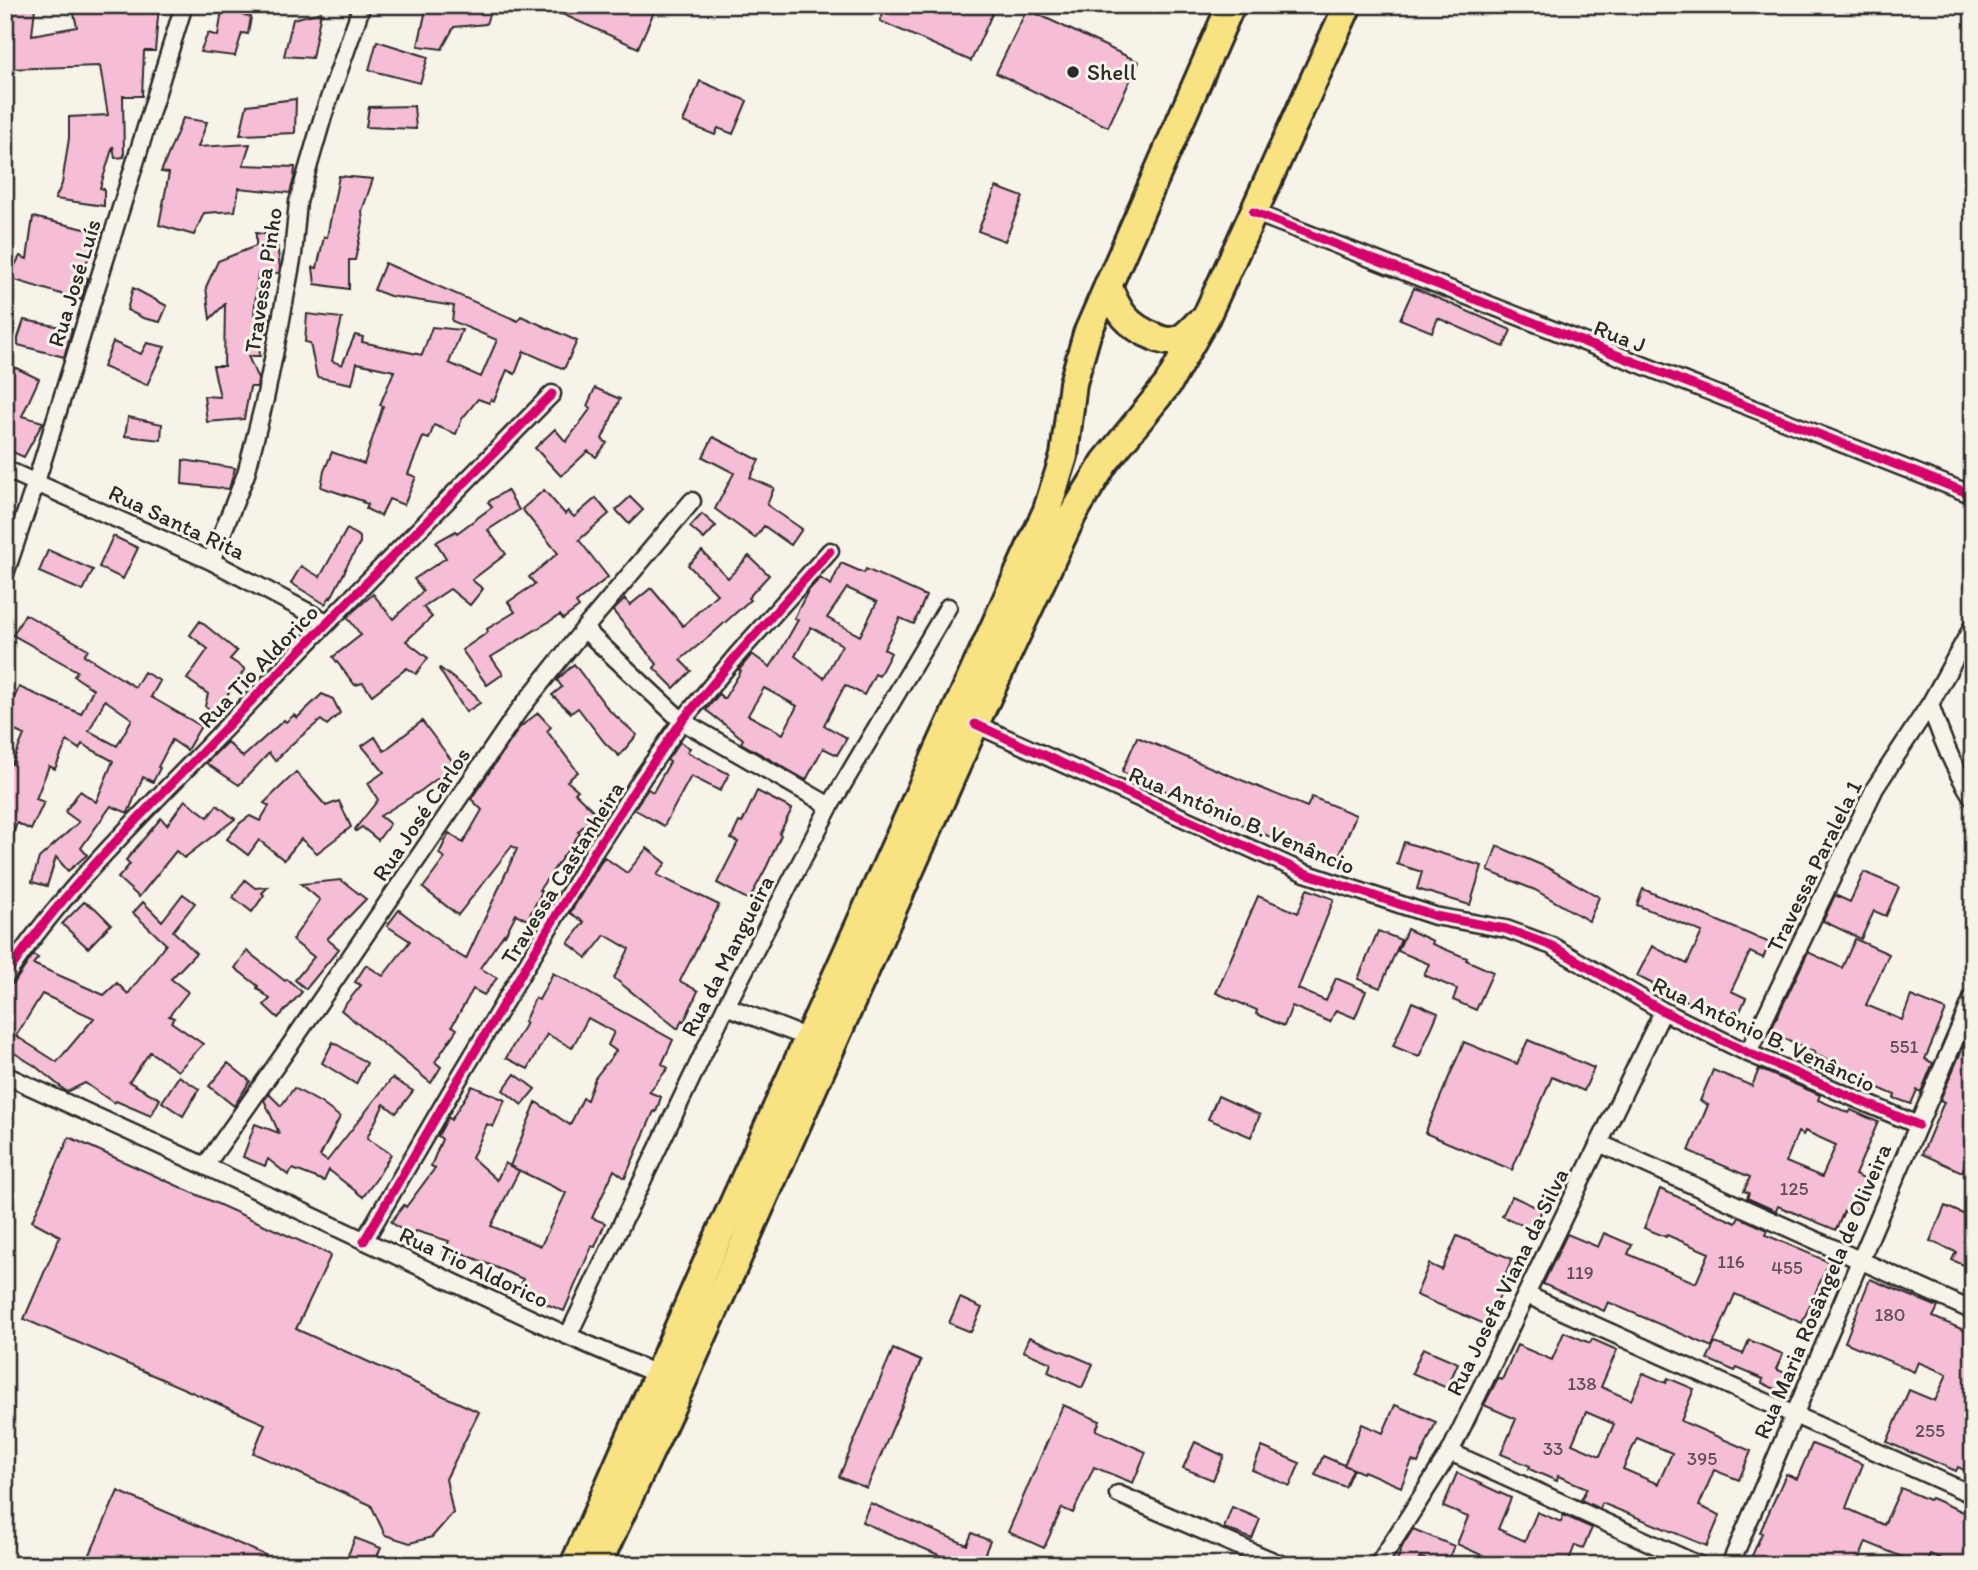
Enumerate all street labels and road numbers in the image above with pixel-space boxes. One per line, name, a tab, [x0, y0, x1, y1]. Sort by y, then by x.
street label: Travessa Pinho	[238, 205, 288, 355]
street label: Rua José Luís	[41, 216, 107, 350]
street label: Rua J	[1590, 313, 1650, 359]
street label: Rua Santa Rita	[104, 478, 250, 566]
street label: Rua Tio Aldorico	[192, 598, 324, 734]
street label: Rua José Carlos	[366, 742, 476, 886]
street label: Rua Antônio B. Venâncio	[1125, 760, 1359, 880]
street label: Travessa Paralela 1	[1760, 775, 1868, 957]
street label: Travessa Castanheira	[494, 776, 630, 970]
street label: Rua da Mangueira	[674, 871, 780, 1041]
street label: Rua Antônio B. Venâncio	[1648, 970, 1880, 1098]
street label: Rua Maria Rosângela de Oliveira	[1747, 1139, 1897, 1443]
street label: Rua Josefa Viana da Silva	[1440, 1164, 1574, 1400]
street label: Rua Tio Aldorico	[395, 1220, 553, 1314]

